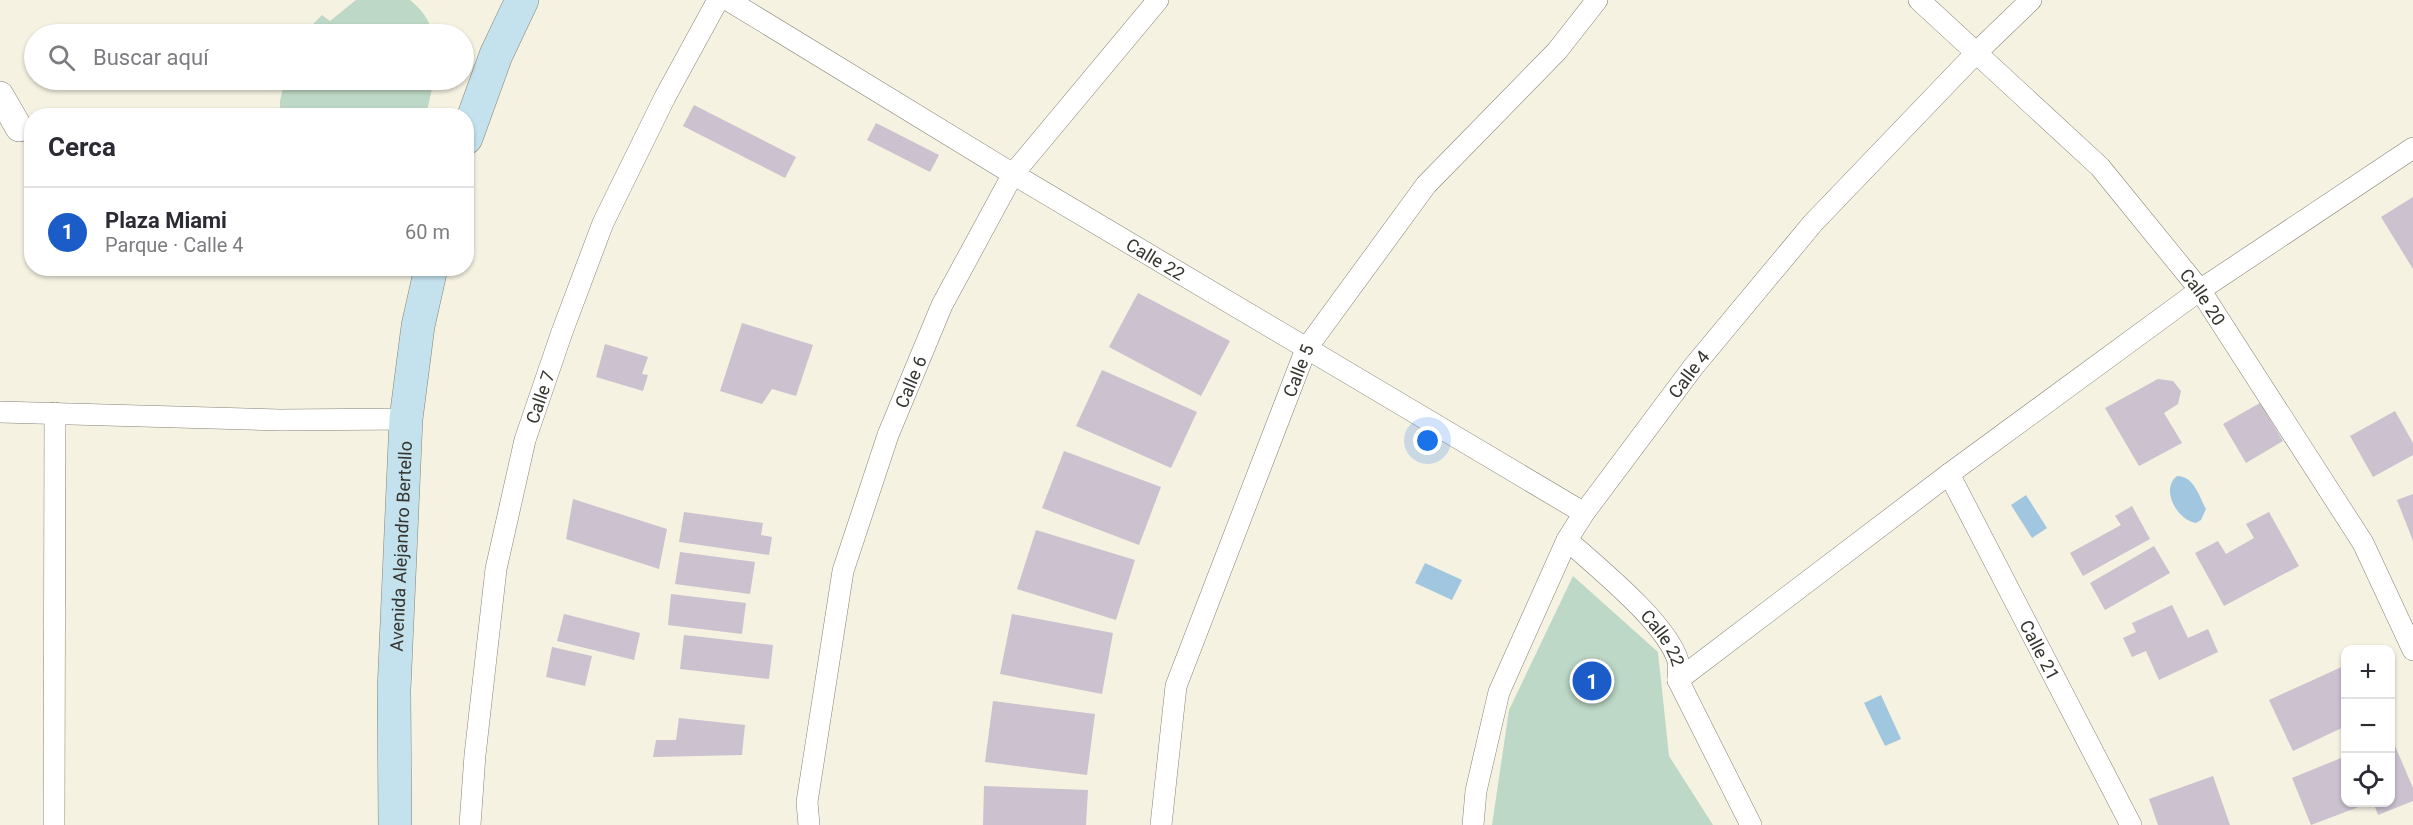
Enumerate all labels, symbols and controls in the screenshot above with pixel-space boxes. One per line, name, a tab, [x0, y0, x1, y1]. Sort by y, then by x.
search box	[24, 24, 474, 90]
icon: search	[45, 41, 78, 74]
text: Buscar aquí	[93, 45, 209, 70]
text: Cerca	[48, 132, 116, 162]
text: Plaza Miami	[105, 208, 227, 233]
text: 1	[62, 220, 73, 244]
text: 60 m	[405, 220, 450, 244]
text: Parque · Calle 4	[105, 233, 244, 257]
street label: Calle 22	[1123, 233, 1189, 284]
street label: Calle 20	[2176, 264, 2230, 329]
street label: Calle 5	[1278, 341, 1317, 400]
street label: Calle 4	[1663, 346, 1713, 402]
street label: Calle 6	[890, 352, 930, 411]
street label: Calle 7	[521, 368, 558, 426]
your location	[1413, 426, 1442, 455]
street label: Avenida Alejandro Bertello	[385, 440, 416, 652]
street label: Calle 22	[1637, 605, 1689, 668]
street label: Calle 21	[2016, 616, 2064, 683]
map controls	[2341, 645, 2395, 807]
button: +	[2341, 645, 2395, 699]
pin: 1	[1572, 658, 1612, 704]
button: −	[2341, 699, 2395, 753]
button: locate	[2341, 753, 2395, 807]

